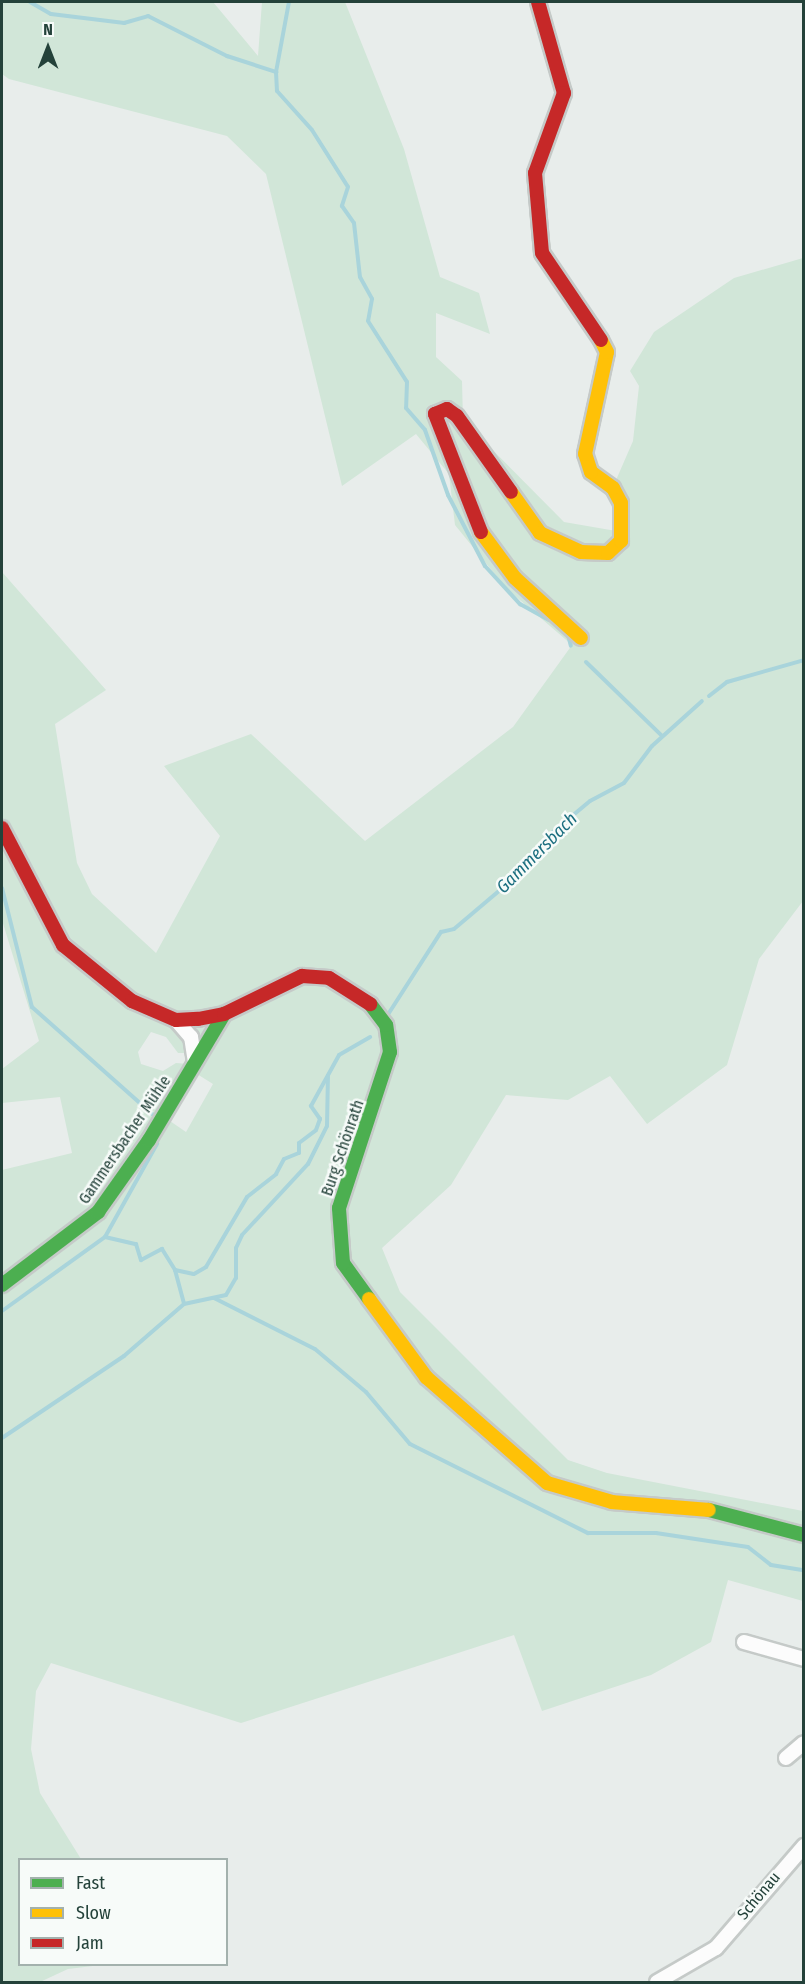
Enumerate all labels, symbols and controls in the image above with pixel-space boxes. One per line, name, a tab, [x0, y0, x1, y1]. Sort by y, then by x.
north arrow	[18, 18, 78, 78]
text: N	[43, 20, 53, 39]
water label: Gammersbach	[492, 808, 582, 898]
street label: Gammersbacher Mühle	[75, 1072, 175, 1208]
street label: Burg Schönrath	[318, 1097, 368, 1199]
legend	[18, 1858, 228, 1966]
street label: Schönau	[734, 1868, 784, 1924]
text: Fast	[76, 1872, 105, 1894]
text: Slow	[76, 1902, 111, 1924]
text: Jam	[76, 1932, 104, 1954]

